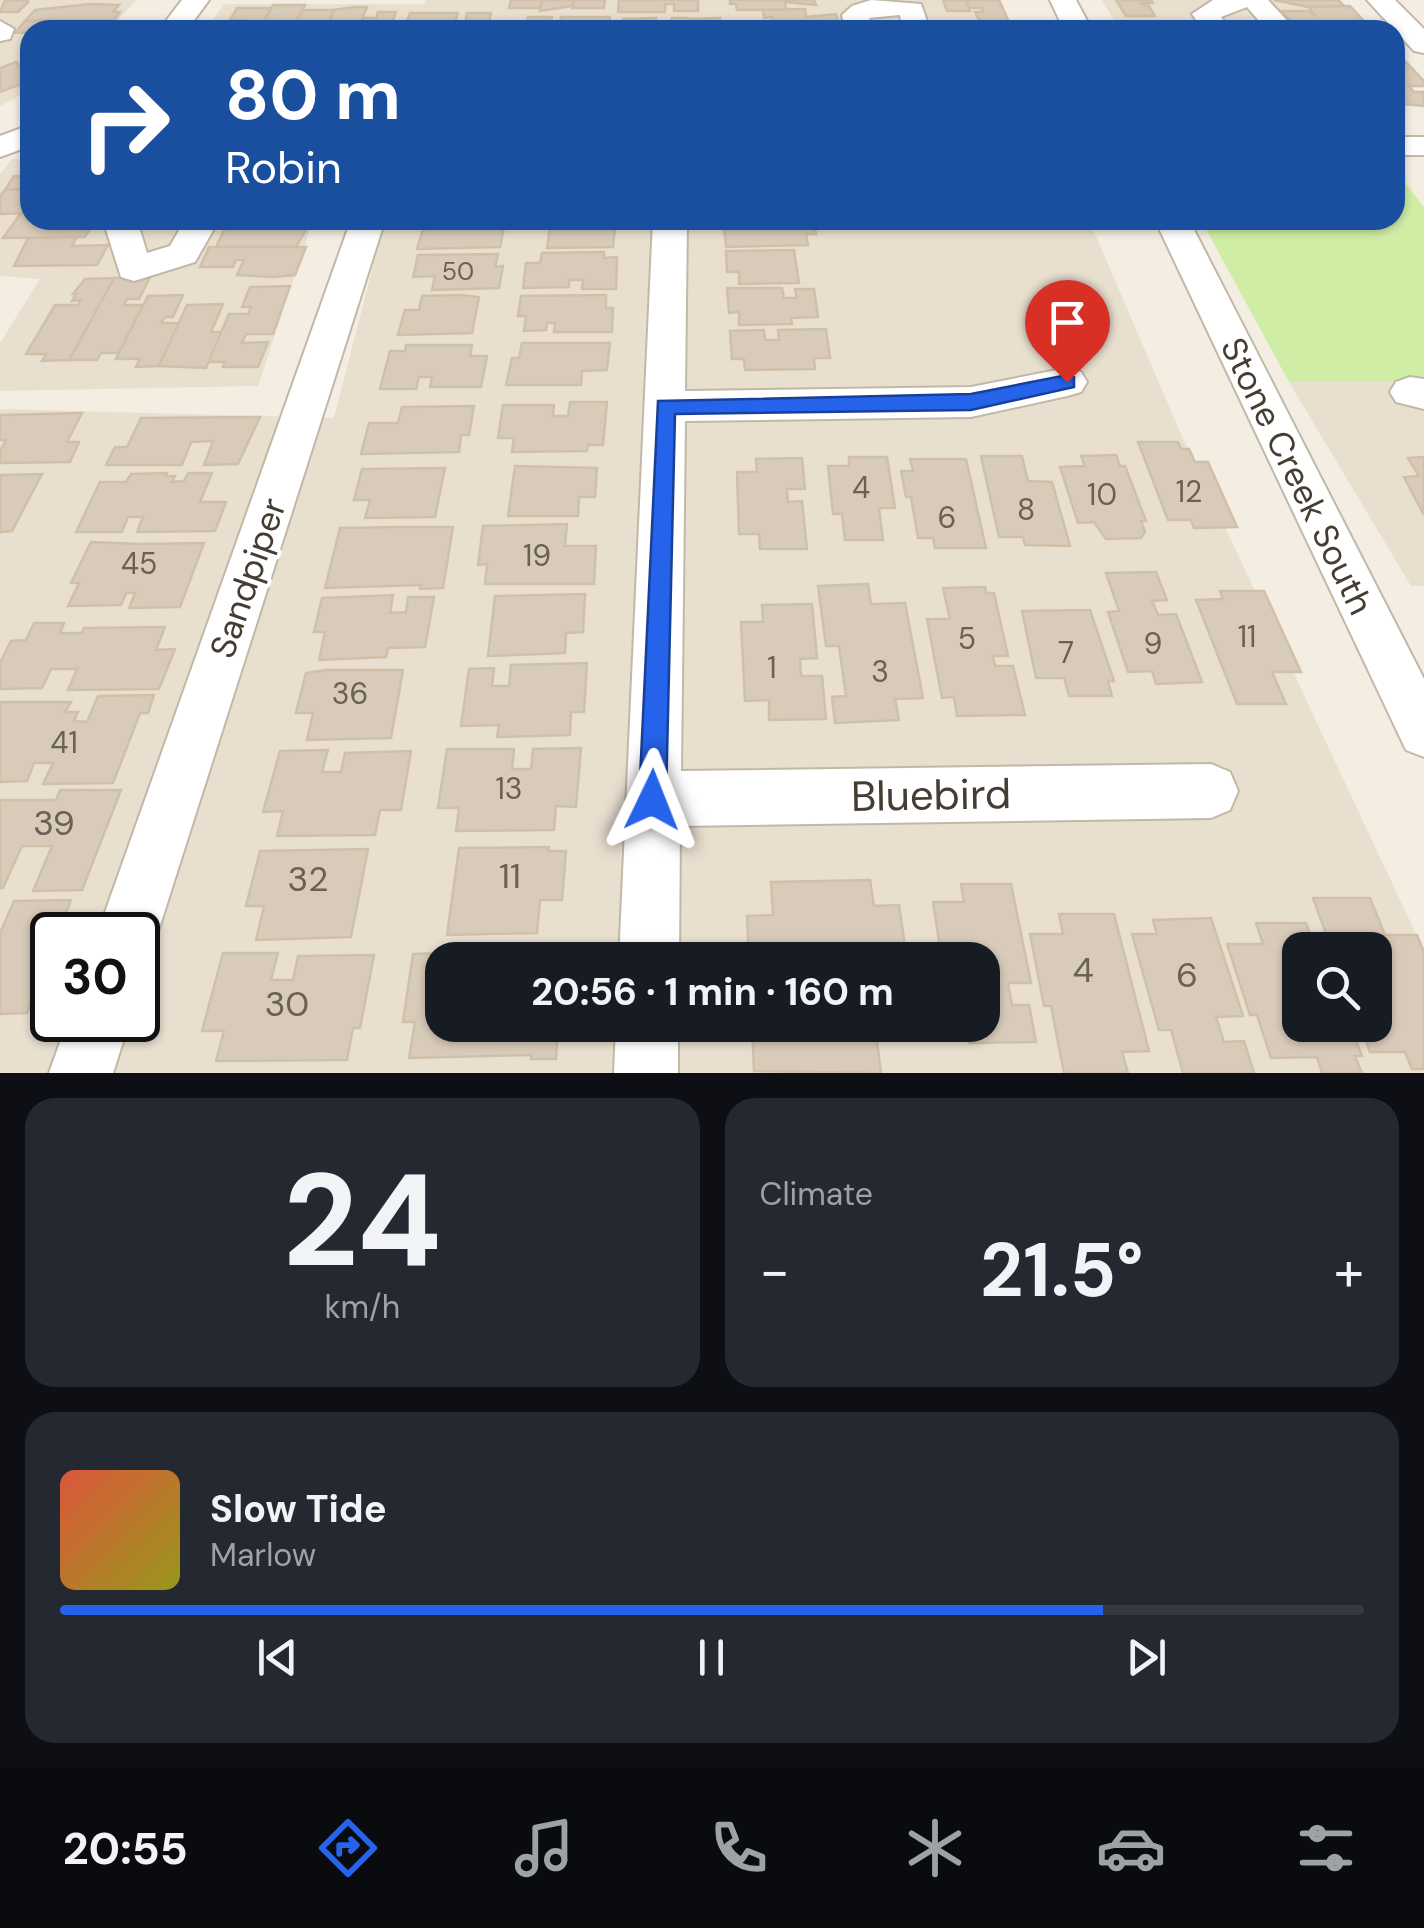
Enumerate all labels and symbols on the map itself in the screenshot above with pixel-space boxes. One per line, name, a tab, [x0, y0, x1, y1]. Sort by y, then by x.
house number: 50	[442, 255, 474, 288]
pin	[1025, 280, 1110, 383]
street label: Stone Creek South	[1210, 330, 1384, 622]
house number: 4	[852, 468, 870, 507]
house number: 12	[1176, 472, 1202, 511]
house number: 10	[1087, 475, 1117, 514]
house number: 8	[1017, 490, 1035, 529]
street label: Sandpiper	[199, 492, 297, 664]
house number: 6	[938, 498, 956, 537]
house number: 19	[523, 536, 551, 575]
house number: 45	[121, 544, 157, 583]
house number: 11	[1238, 617, 1256, 656]
house number: 5	[958, 619, 976, 658]
house number: 9	[1144, 624, 1162, 663]
house number: 7	[1058, 633, 1074, 672]
house number: 1	[767, 648, 777, 687]
house number: 3	[871, 652, 889, 691]
house number: 36	[332, 674, 368, 713]
house number: 41	[50, 723, 78, 762]
position arrow	[600, 748, 704, 852]
street label: Bluebird	[851, 766, 1011, 824]
house number: 13	[495, 769, 523, 808]
house number: 39	[33, 800, 75, 846]
house number: 11	[499, 853, 521, 899]
house number: 32	[288, 856, 328, 902]
speed limit sign: 30	[30, 912, 160, 1042]
house number: 4	[1072, 947, 1094, 993]
house number: 6	[1176, 952, 1198, 998]
house number: 30	[265, 981, 309, 1027]

